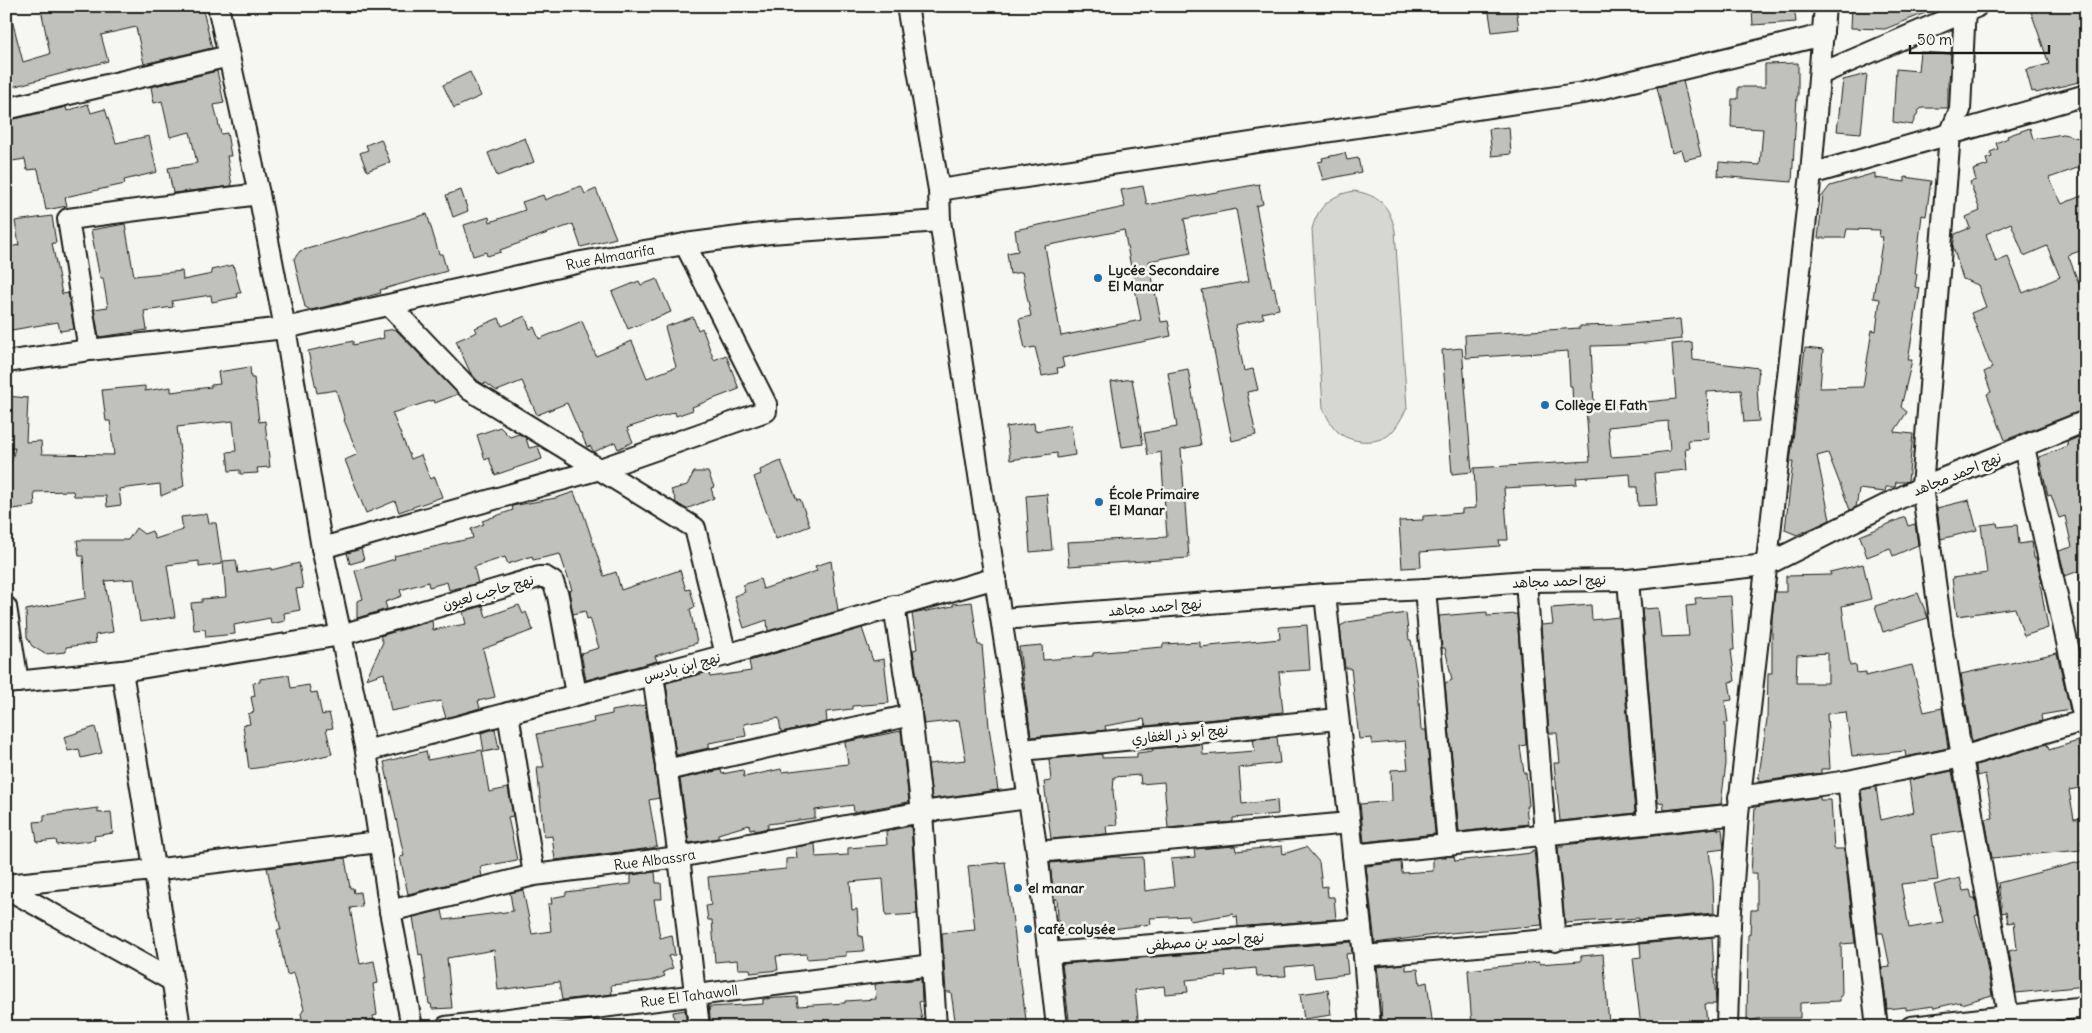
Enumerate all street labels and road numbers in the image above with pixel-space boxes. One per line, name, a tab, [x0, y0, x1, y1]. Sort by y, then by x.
street label: Rue Almaarifa	[564, 240, 656, 274]
street label: نهج احمد مجاهد	[1910, 448, 2004, 501]
street label: نهج حاجب لعيون	[440, 570, 536, 615]
street label: نهج احمد مجاهد	[1512, 570, 1606, 593]
street label: نهج احمد مجاهد	[1107, 594, 1203, 621]
street label: نهج ابن باديس	[641, 648, 723, 687]
street label: نهج أبو ذر الغفاري	[1131, 720, 1230, 750]
street label: Rue Albassra	[613, 845, 697, 874]
street label: نهج احمد بن مصطفى	[1145, 928, 1265, 955]
street label: Rue El Tahawoll	[639, 981, 739, 1011]

